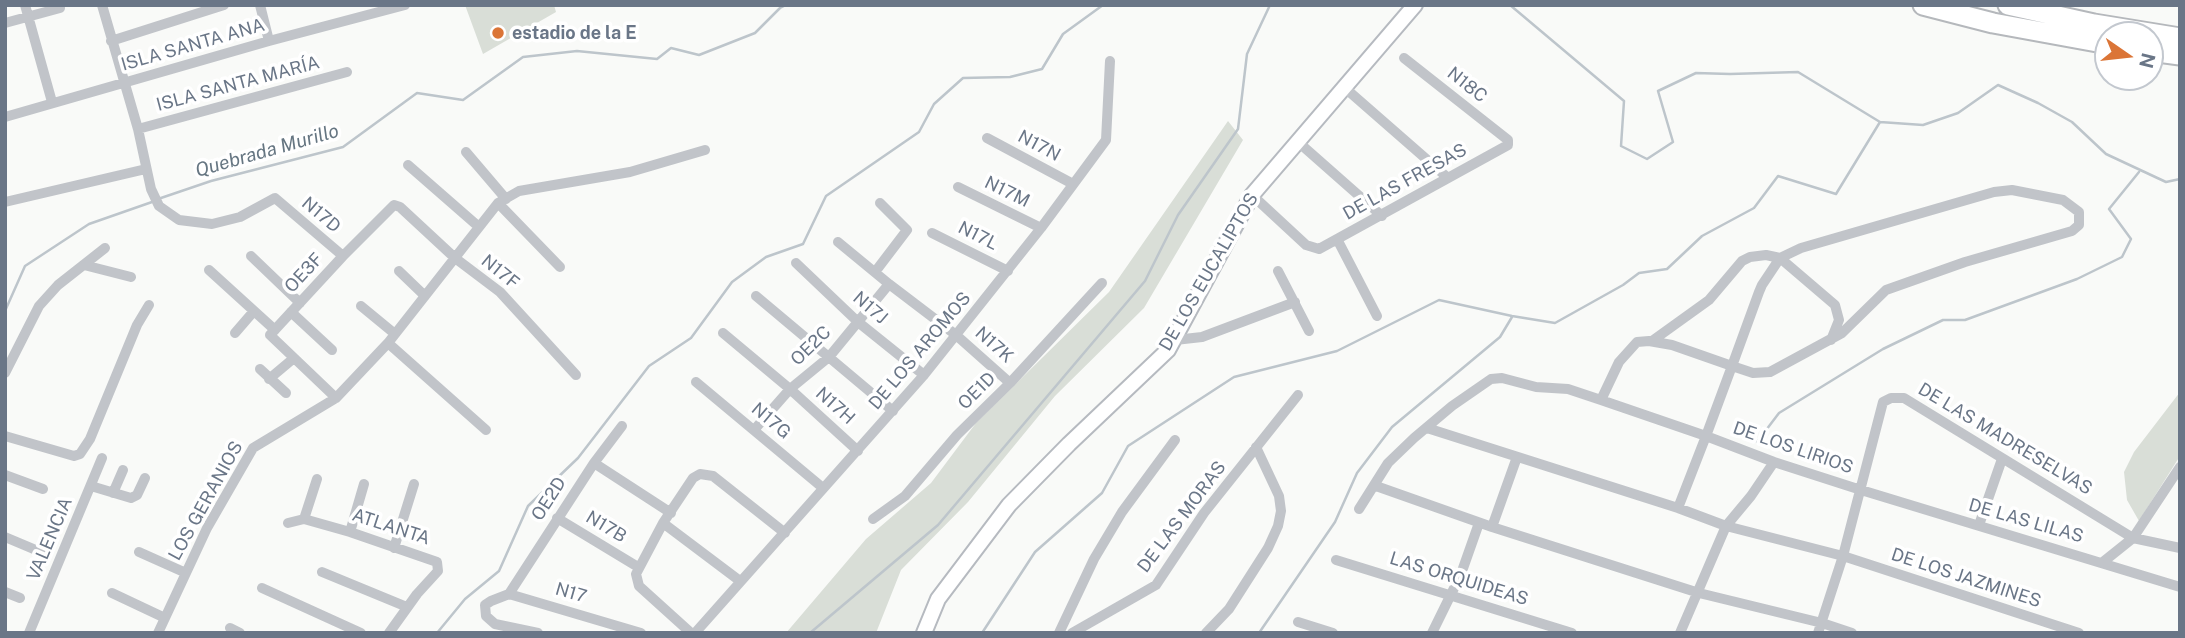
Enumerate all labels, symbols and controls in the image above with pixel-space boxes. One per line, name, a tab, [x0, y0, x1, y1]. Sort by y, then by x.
street label: ISLA SANTA ANA	[119, 14, 267, 76]
north arrow	[2094, 21, 2164, 91]
place label: estadio de la E	[512, 22, 637, 44]
marker: estadio de la E	[490, 25, 506, 41]
text: N	[2135, 51, 2160, 70]
street label: ISLA SANTA MARÍA	[154, 52, 322, 116]
street label: N18C	[1443, 63, 1491, 107]
water label: Quebrada Murillo	[193, 120, 341, 182]
street label: N17N	[1014, 126, 1064, 166]
street label: DE LAS FRESAS	[1339, 139, 1471, 225]
street label: N17M	[981, 172, 1033, 212]
street label: DE LOS EUCALIPTOS	[1155, 189, 1263, 355]
street label: N17D	[297, 193, 345, 237]
street label: N17L	[954, 217, 1002, 255]
street label: OE3F	[280, 249, 328, 297]
street label: N17F	[477, 250, 523, 294]
street label: N17J	[848, 287, 892, 329]
street label: DE LOS AROMOS	[865, 288, 975, 414]
street label: OE2C	[786, 322, 836, 370]
street label: N17K	[970, 322, 1018, 368]
street label: OE1D	[954, 368, 1000, 414]
street label: DE LAS MADRESELVAS	[1914, 378, 2096, 500]
street label: N17H	[811, 383, 859, 429]
street label: N17G	[747, 398, 795, 444]
street label: DE LOS LIRIOS	[1730, 417, 1856, 479]
street label: LOS GERANIOS	[164, 438, 248, 564]
street label: DE LAS MORAS	[1133, 457, 1231, 577]
street label: OE2D	[527, 473, 571, 525]
street label: VALENCIA	[23, 494, 77, 584]
street label: DE LAS LILAS	[1966, 494, 2086, 548]
street label: ATLANTA	[349, 504, 433, 550]
street label: N17B	[582, 506, 630, 548]
street label: DE LOS JAZMINES	[1888, 544, 2044, 612]
street label: LAS ORQUIDEAS	[1387, 548, 1531, 610]
street label: N17	[553, 578, 589, 608]

